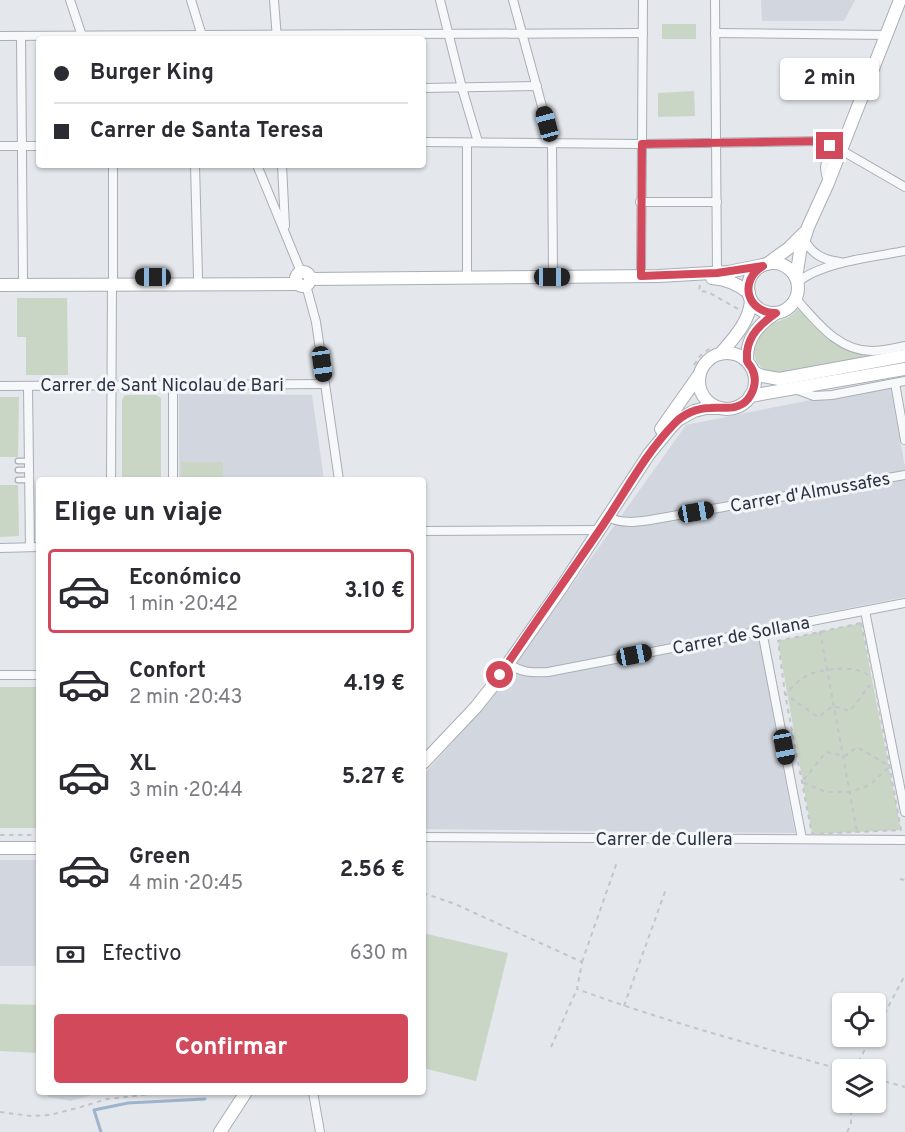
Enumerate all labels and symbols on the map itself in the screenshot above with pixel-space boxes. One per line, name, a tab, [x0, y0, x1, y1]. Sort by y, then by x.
callout: 2 min	[780, 59, 880, 101]
car	[534, 104, 560, 144]
route end	[816, 132, 843, 159]
car	[135, 268, 171, 286]
car	[534, 268, 570, 286]
car	[311, 345, 333, 383]
street label: Carrer de Sant Nicolau de Bari	[40, 375, 284, 398]
street label: Carrer d'Almussafes	[729, 468, 892, 519]
car	[677, 500, 715, 524]
street label: Carrer de Sollana	[671, 612, 812, 661]
car	[615, 643, 653, 667]
route start	[486, 661, 513, 688]
car	[772, 728, 796, 766]
street label: Carrer de Cullera	[595, 829, 733, 852]

